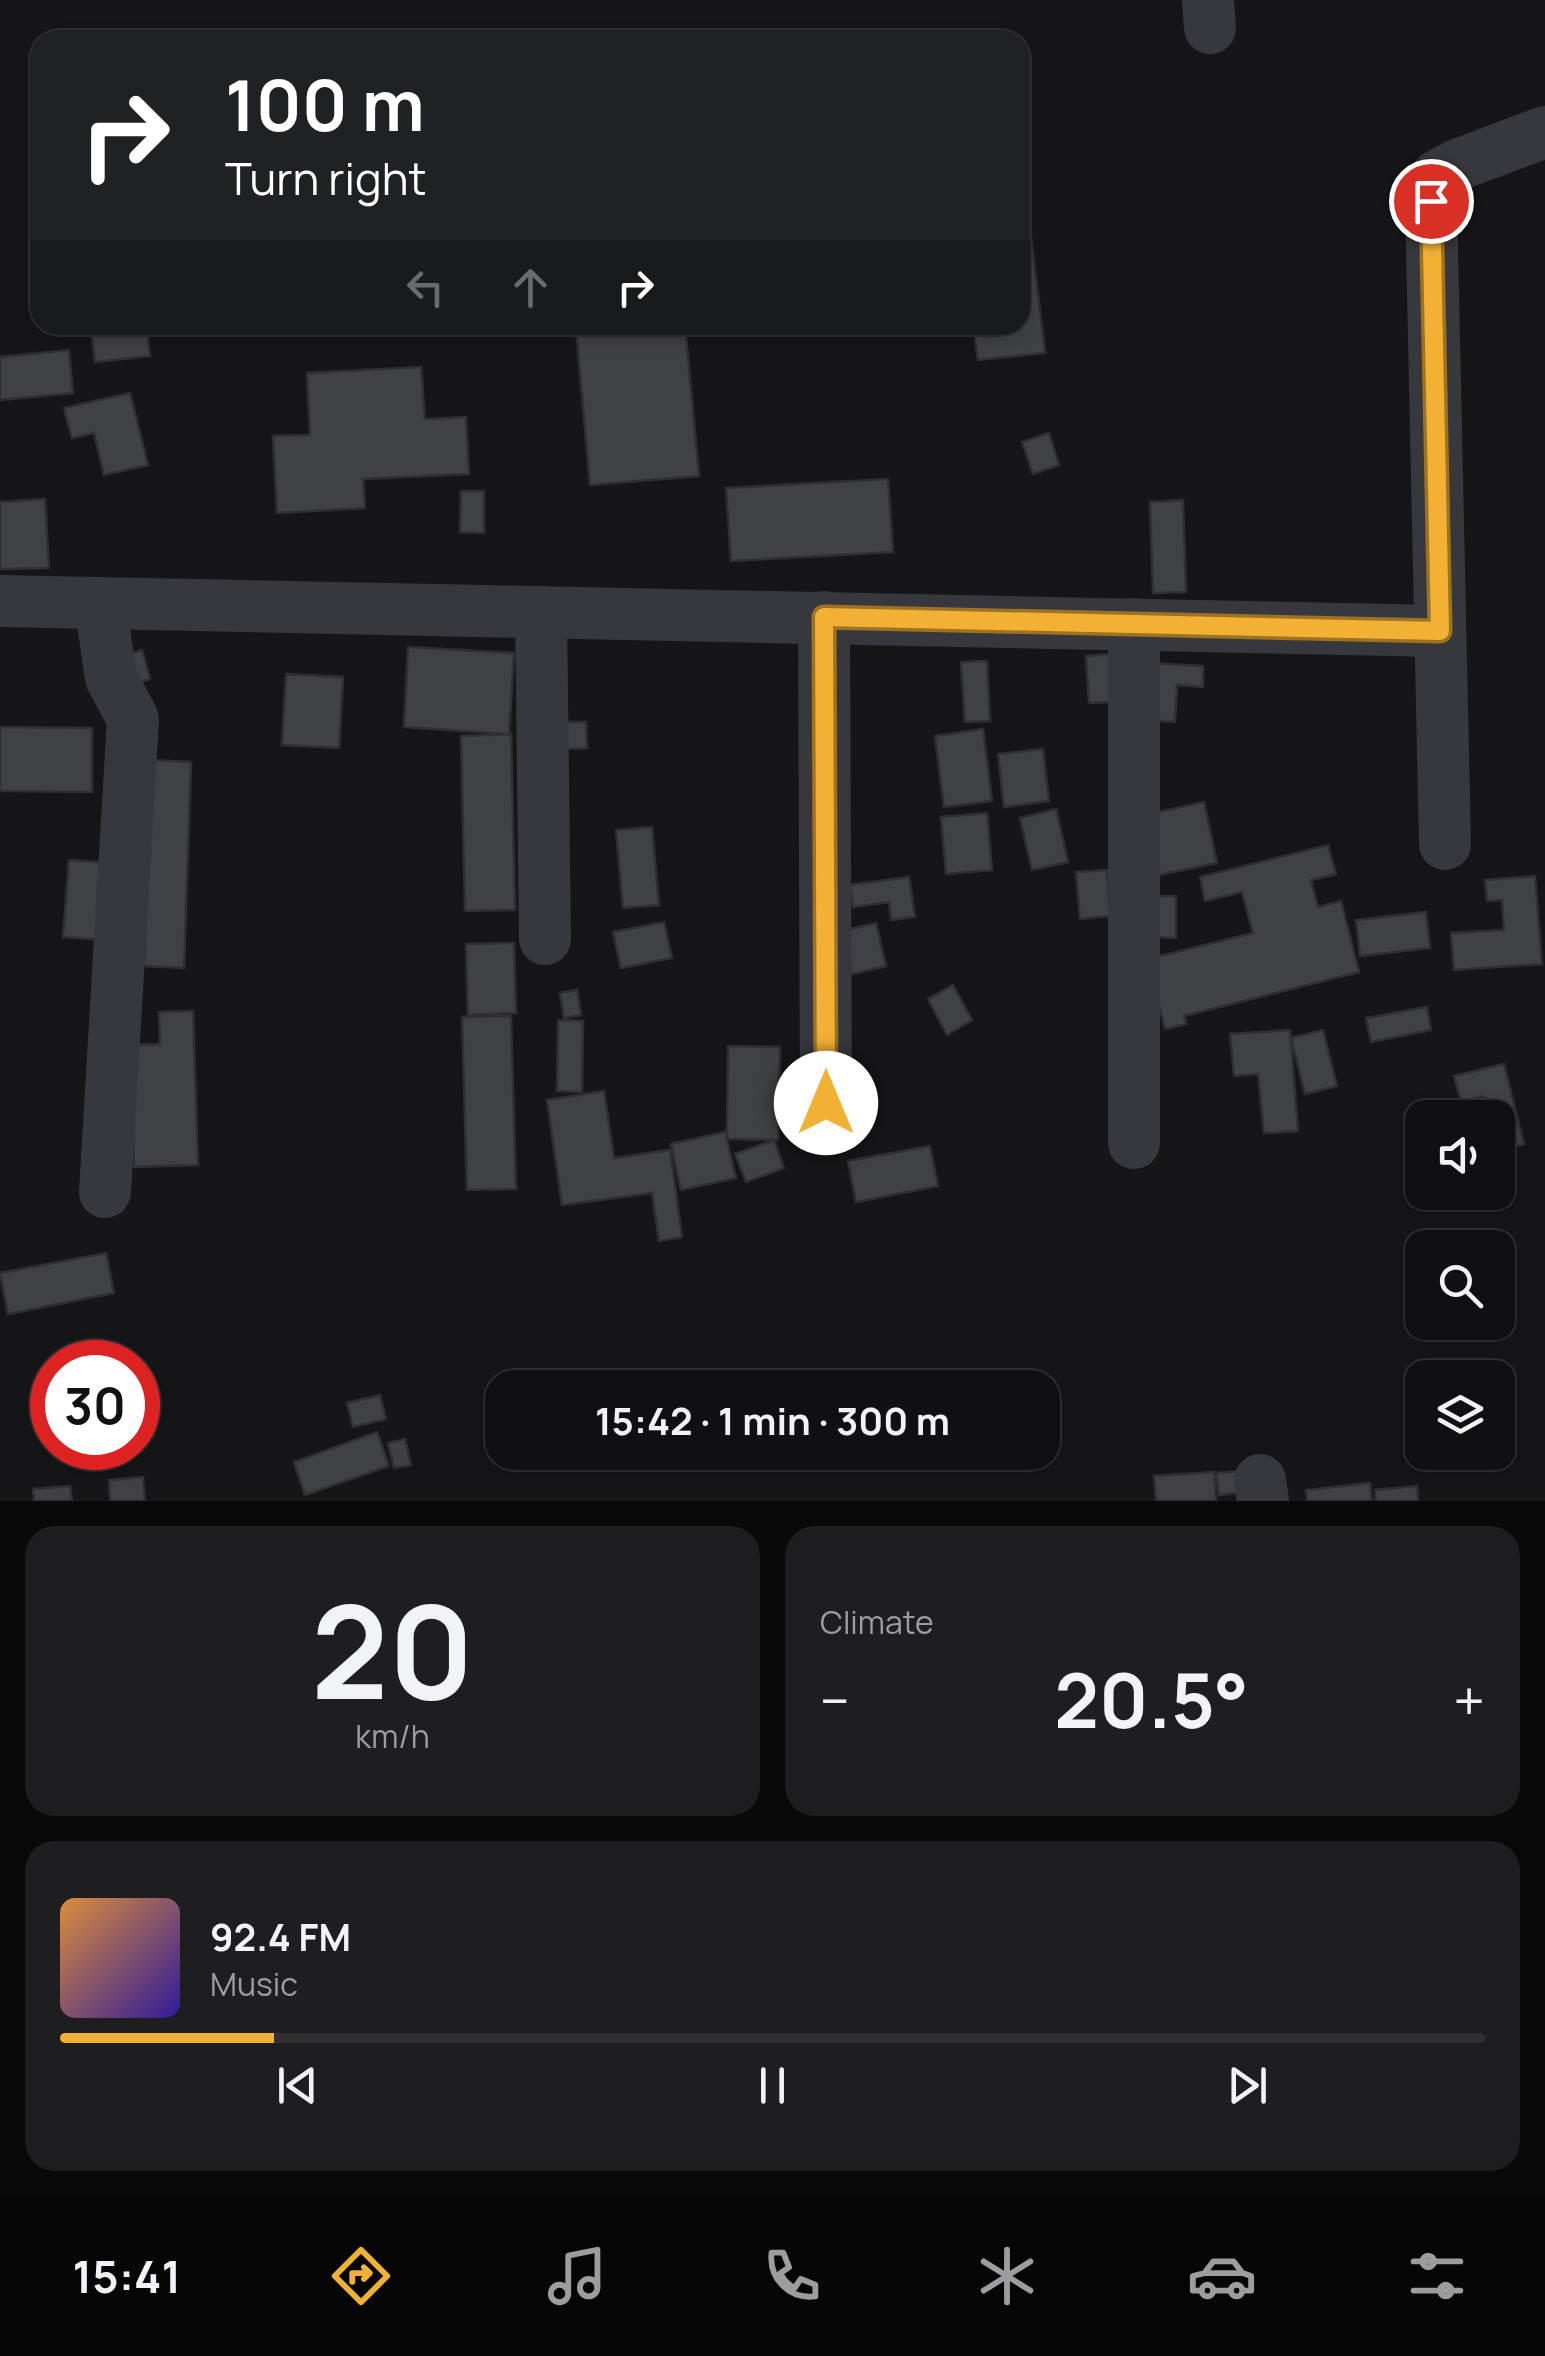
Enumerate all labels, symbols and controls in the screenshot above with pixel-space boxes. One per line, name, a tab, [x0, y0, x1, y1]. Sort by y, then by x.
text: 100 m	[225, 56, 425, 152]
icon: right	[60, 70, 190, 200]
text: Turn right	[225, 147, 426, 209]
pin	[1389, 159, 1474, 244]
icon: arrive	[1404, 174, 1459, 229]
icon: left	[398, 260, 453, 315]
icon: ahead	[503, 260, 558, 315]
icon: right	[608, 260, 663, 315]
position arrow	[774, 1051, 878, 1155]
map controls	[1405, 1100, 1515, 1470]
button: sound	[1405, 1100, 1515, 1210]
button: search	[1405, 1230, 1515, 1340]
speed limit sign: 30	[30, 1340, 160, 1470]
button: layers	[1405, 1360, 1515, 1470]
text: 15:42 · 1 min · 300 m	[595, 1394, 950, 1446]
text: 20	[311, 1560, 474, 1738]
text: Climate	[820, 1600, 934, 1644]
text: 20.5°	[1054, 1648, 1249, 1751]
text: −	[820, 1662, 850, 1738]
text: +	[1453, 1662, 1485, 1738]
text: km/h	[355, 1714, 430, 1758]
text: 92.4 FM	[210, 1910, 351, 1962]
text: Music	[210, 1962, 298, 2006]
icon: previous	[270, 2058, 325, 2113]
icon: pause	[745, 2058, 800, 2113]
icon: next	[1220, 2058, 1275, 2113]
icon: directions	[326, 2241, 396, 2311]
icon: music	[542, 2241, 612, 2311]
icon: phone	[757, 2241, 827, 2311]
icon: climate	[972, 2241, 1042, 2311]
icon: car	[1187, 2241, 1257, 2311]
icon: filters	[1402, 2241, 1472, 2311]
text: 15:41	[73, 2245, 181, 2307]

